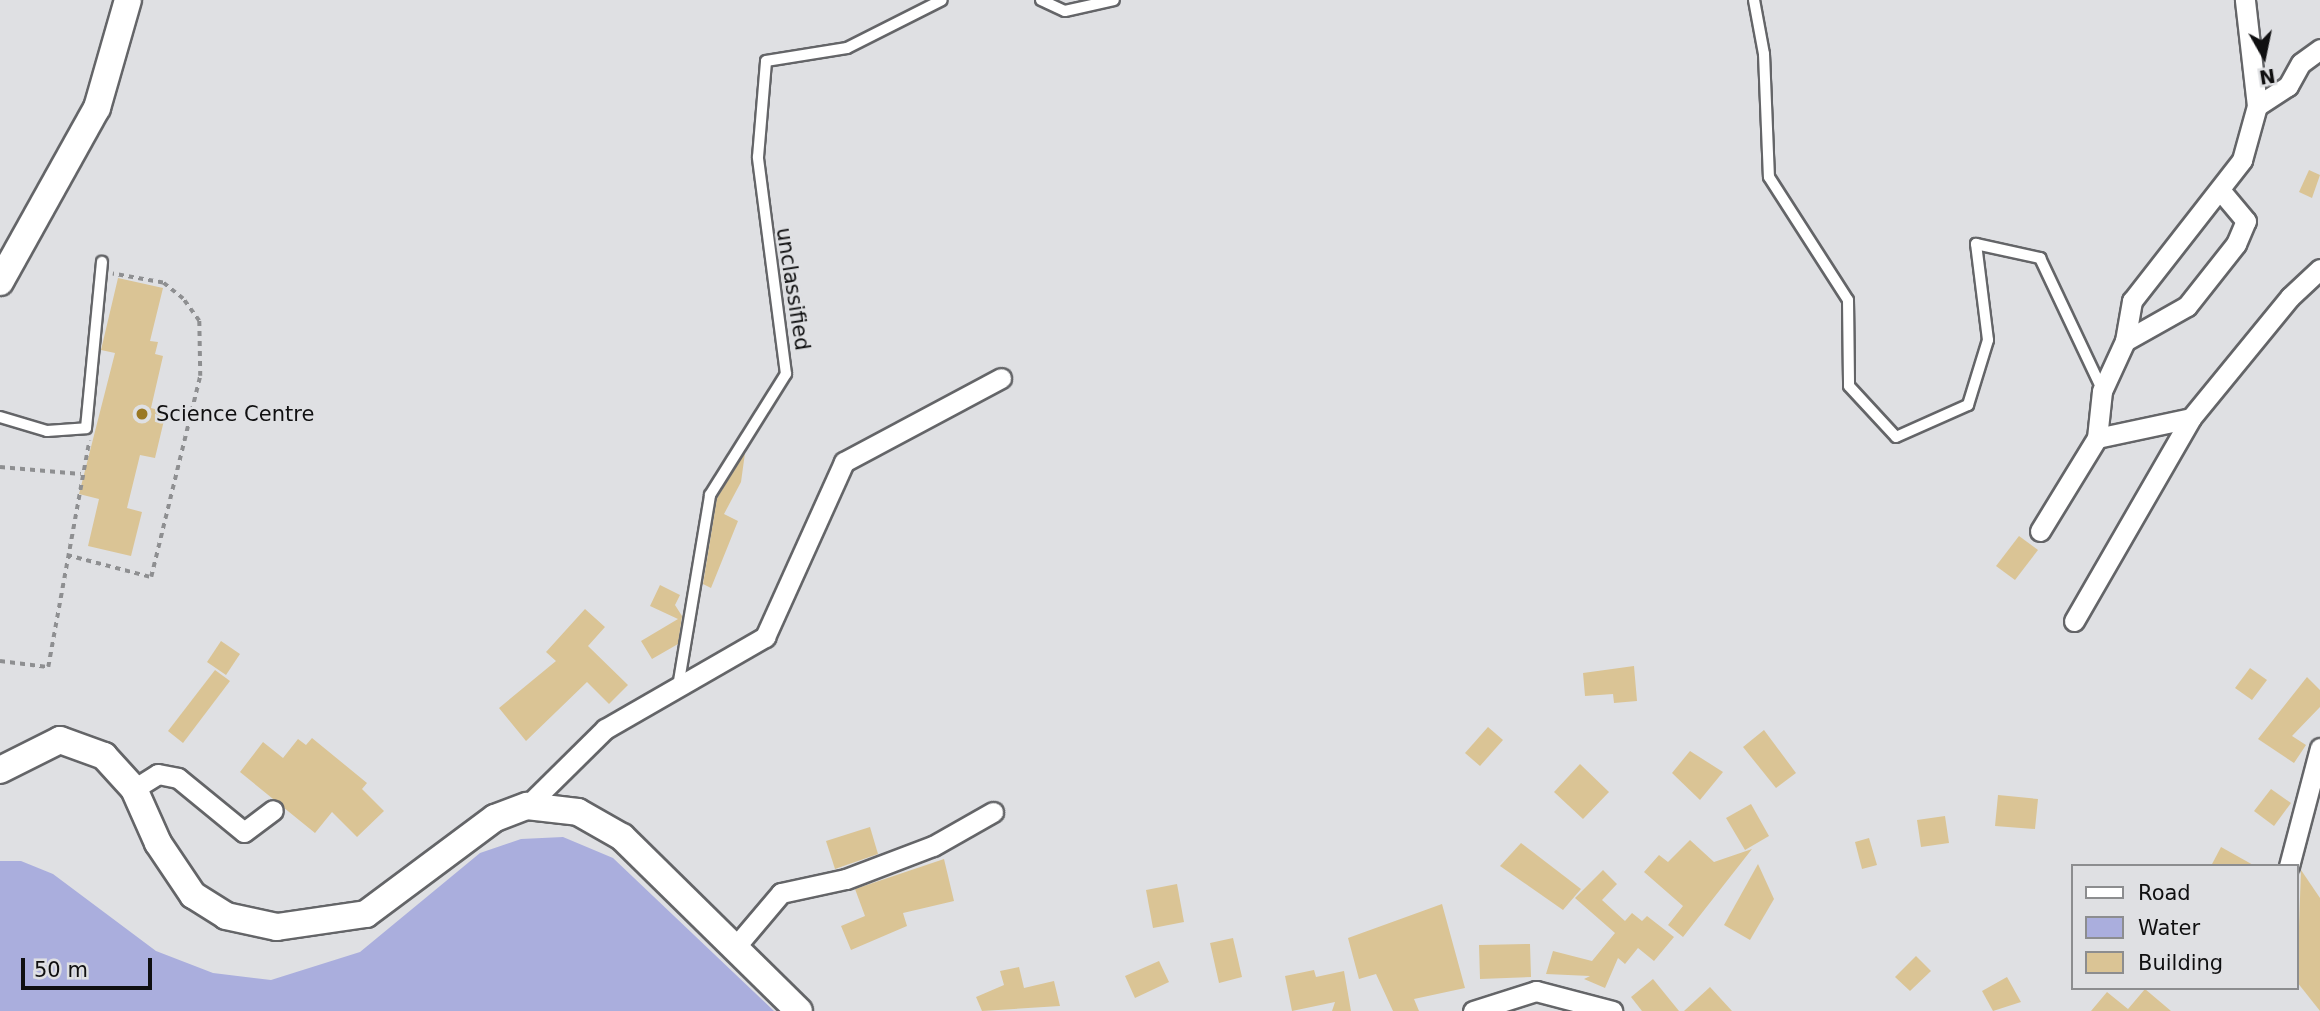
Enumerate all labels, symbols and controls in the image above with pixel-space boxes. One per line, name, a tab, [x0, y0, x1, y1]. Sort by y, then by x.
north arrow	[2229, 21, 2299, 91]
text: N	[2258, 65, 2277, 89]
street label: unclassified	[771, 226, 815, 352]
place label: Science Centre	[156, 401, 314, 427]
marker: Science Centre	[134, 406, 150, 422]
legend	[2072, 864, 2299, 990]
text: Road	[2138, 881, 2191, 905]
text: Water	[2138, 916, 2200, 940]
scale bar	[24, 944, 156, 988]
text: Building	[2138, 951, 2223, 975]
text: 50 m	[34, 958, 88, 982]

